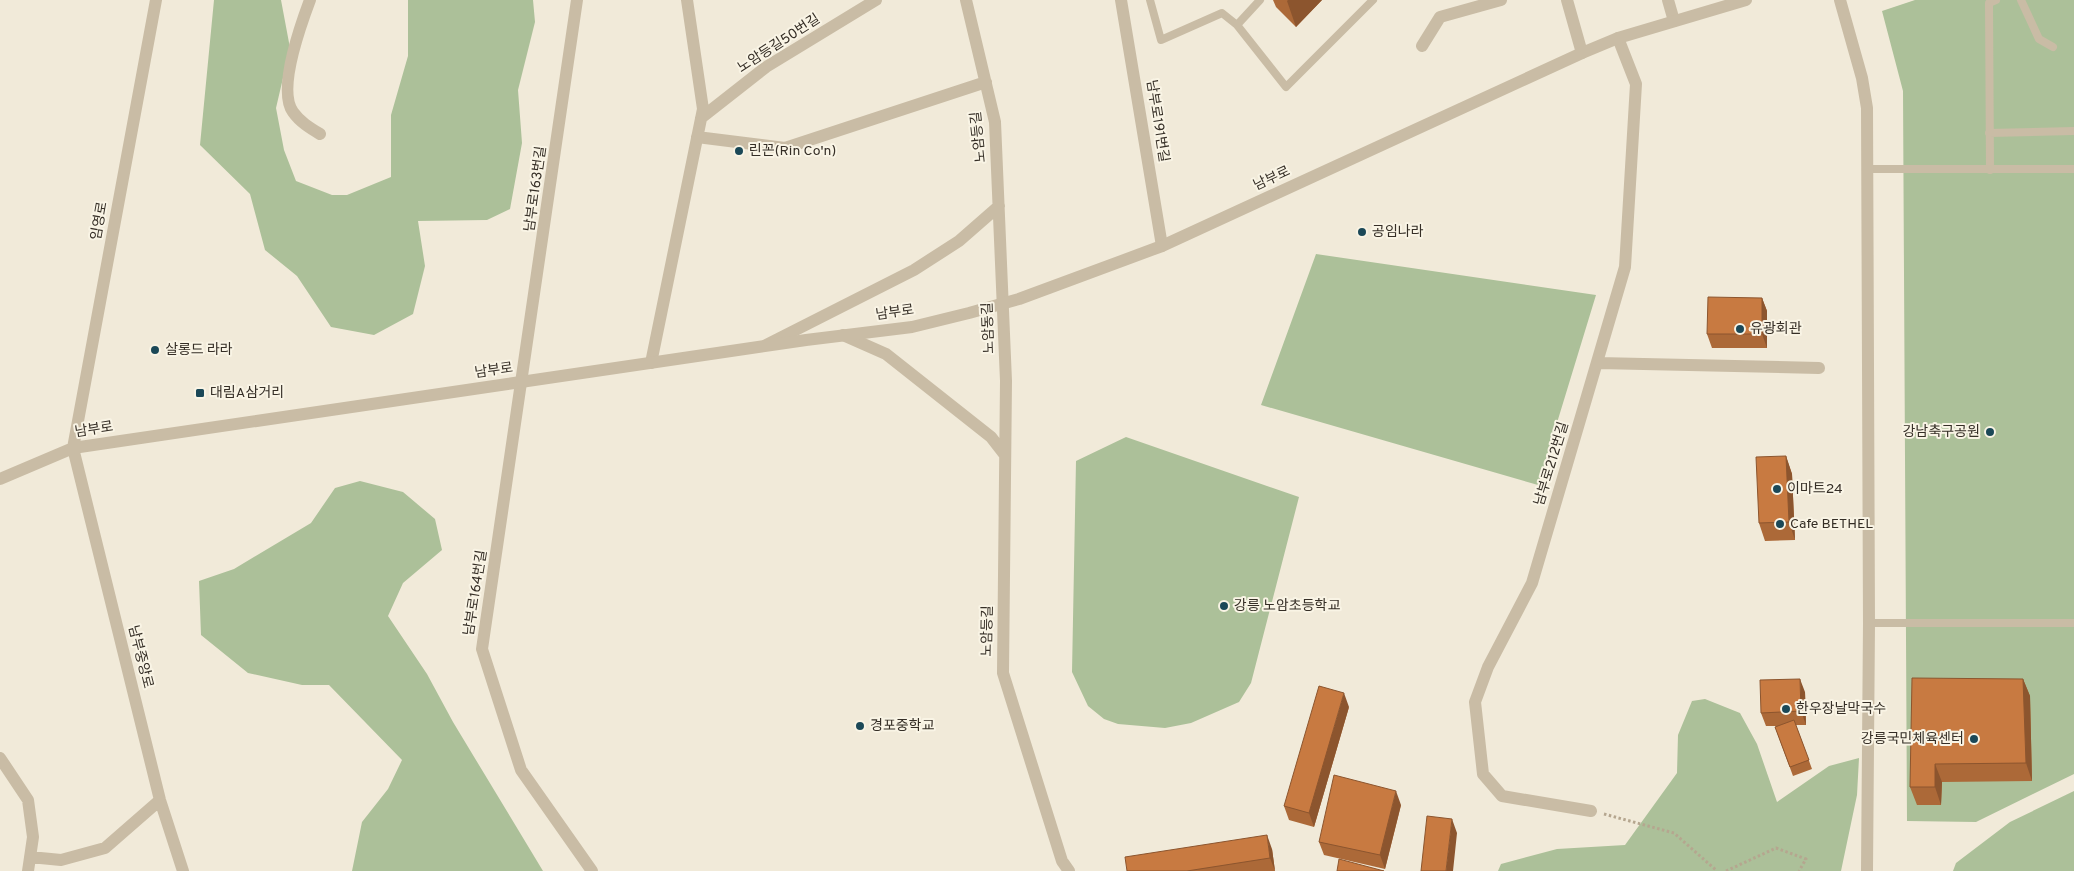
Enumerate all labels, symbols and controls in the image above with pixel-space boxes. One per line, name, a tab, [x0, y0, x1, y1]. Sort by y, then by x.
street label: 노암등길50번길	[735, 11, 823, 77]
street label: 남부로191번길	[1142, 79, 1172, 163]
street label: 노암등길	[968, 110, 990, 164]
place label: 린꼰(Rin Co'n)	[749, 143, 836, 160]
street label: 남부로163번길	[522, 145, 550, 233]
marker: 린꼰(Rin Co'n)	[733, 145, 745, 157]
street label: 남부로	[1251, 163, 1293, 195]
street label: 임영로	[88, 200, 112, 242]
place label: 공임나라	[1372, 224, 1424, 241]
marker: 공임나라	[1356, 226, 1368, 238]
street label: 남부로	[875, 302, 915, 324]
street label: 노암동길	[980, 302, 998, 354]
place label: 유광회관	[1750, 321, 1802, 338]
marker: 유광회관	[1734, 323, 1746, 335]
place label: 살롱드 라라	[165, 342, 233, 359]
marker: 살롱드 라라	[149, 344, 161, 356]
street label: 남부로	[474, 360, 514, 382]
place label: 대림A삼거리	[210, 385, 284, 402]
marker: 대림A삼거리	[194, 387, 206, 399]
street label: 남부로	[74, 419, 115, 441]
street label: 남부로212번길	[1531, 420, 1573, 508]
place label: 강남축구공원	[1903, 424, 1980, 441]
marker: 강남축구공원	[1984, 426, 1996, 438]
place label: 이마트24	[1787, 481, 1843, 498]
marker: 이마트24	[1771, 483, 1783, 495]
place label: Cafe BETHEL	[1790, 516, 1873, 533]
marker: Cafe BETHEL	[1774, 518, 1786, 530]
street label: 남부로164번길	[461, 549, 491, 637]
place label: 강릉 노암초등학교	[1234, 597, 1340, 615]
marker: 강릉 노암초등학교	[1218, 600, 1230, 612]
street label: 노암등길	[979, 605, 997, 657]
street label: 남부중앙로	[124, 624, 156, 690]
place label: 한우장날막국수	[1796, 701, 1886, 718]
marker: 한우장날막국수	[1780, 703, 1792, 715]
place label: 경포중학교	[870, 717, 935, 735]
marker: 경포중학교	[854, 720, 866, 732]
place label: 강릉국민체육센터	[1861, 731, 1964, 748]
marker: 강릉국민체육센터	[1968, 733, 1980, 745]

